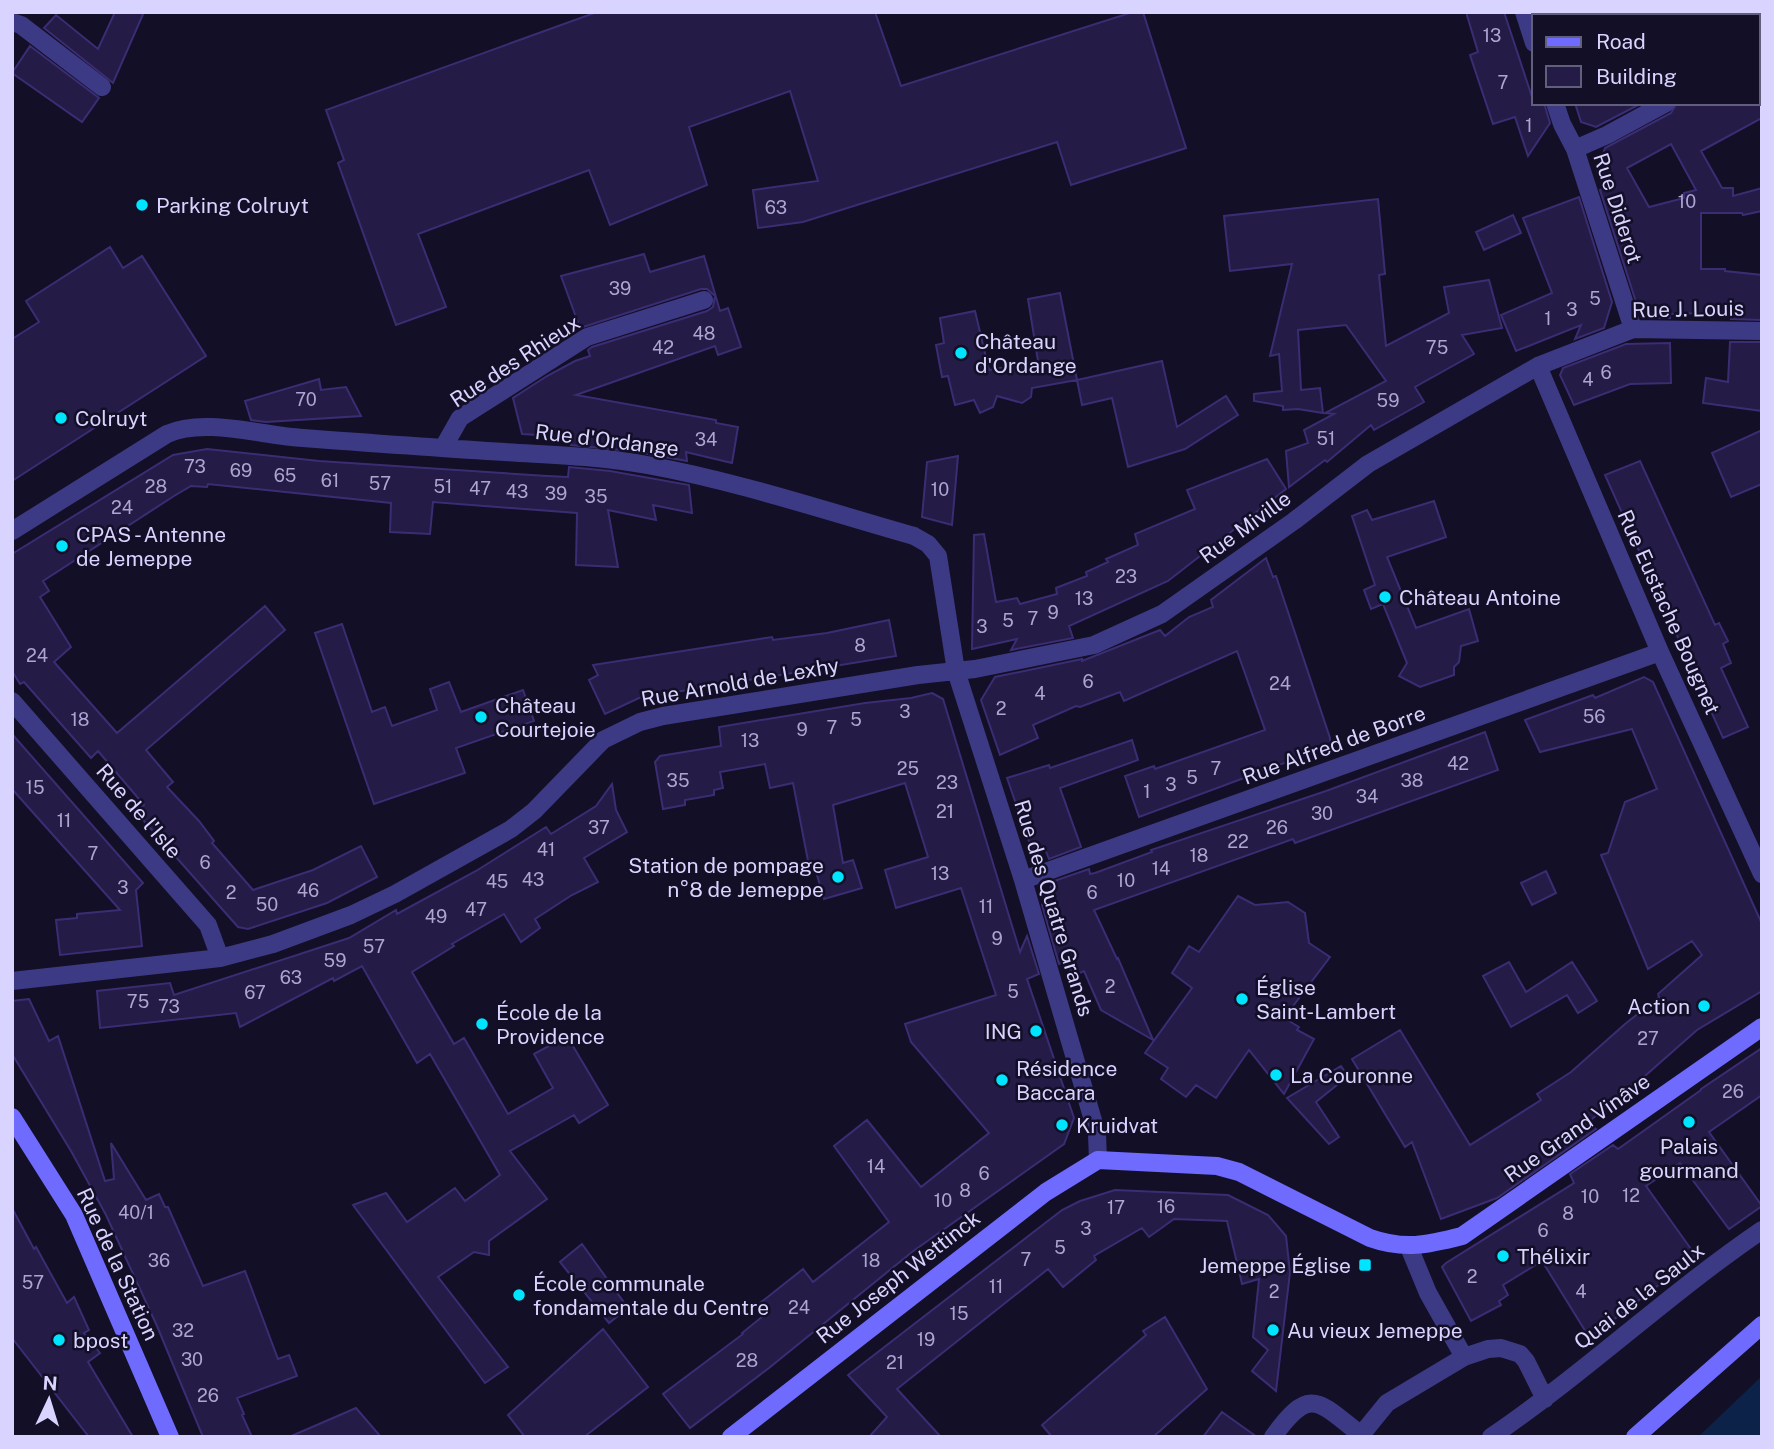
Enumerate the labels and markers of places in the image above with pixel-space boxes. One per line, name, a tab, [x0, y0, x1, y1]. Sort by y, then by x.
place label: Parking Colruyt	[156, 193, 309, 218]
marker: Parking Colruyt	[134, 197, 150, 213]
place label: Château d'Ordange	[975, 329, 1077, 378]
marker: Château d'Ordange	[953, 345, 969, 361]
place label: Colruyt	[75, 406, 147, 431]
marker: Colruyt	[53, 410, 69, 426]
place label: CPAS - Antenne de Jemeppe	[76, 522, 226, 571]
marker: CPAS - Antenne de Jemeppe	[54, 538, 70, 554]
place label: Château Antoine	[1399, 585, 1561, 610]
marker: Château Antoine	[1377, 589, 1393, 605]
place label: Château Courtejoie	[495, 693, 596, 742]
marker: Château Courtejoie	[473, 709, 489, 725]
place label: Station de pompage n°8 de Jemeppe	[628, 853, 824, 902]
marker: Station de pompage n°8 de Jemeppe	[830, 869, 846, 885]
place label: Église Saint-Lambert	[1256, 975, 1396, 1024]
marker: Église Saint-Lambert	[1234, 991, 1250, 1007]
place label: Action	[1627, 994, 1690, 1019]
marker: Action	[1696, 998, 1712, 1014]
place label: École de la Providence	[496, 1000, 605, 1049]
marker: École de la Providence	[474, 1016, 490, 1032]
place label: ING	[985, 1019, 1022, 1044]
marker: ING	[1028, 1023, 1044, 1039]
place label: Résidence Baccara	[1016, 1056, 1117, 1105]
place label: La Couronne	[1290, 1063, 1413, 1088]
marker: La Couronne	[1268, 1067, 1284, 1083]
marker: Résidence Baccara	[994, 1072, 1010, 1088]
place label: Kruidvat	[1076, 1113, 1158, 1138]
marker: Palais gourmand	[1681, 1114, 1697, 1130]
marker: Kruidvat	[1054, 1117, 1070, 1133]
place label: Palais gourmand	[1639, 1134, 1739, 1183]
place label: Thélixir	[1517, 1244, 1590, 1269]
marker: Thélixir	[1495, 1248, 1511, 1264]
place label: Jemeppe Église	[1199, 1253, 1351, 1278]
marker: Jemeppe Église	[1357, 1257, 1373, 1273]
place label: École communale fondamentale du Centre	[533, 1271, 769, 1320]
marker: École communale fondamentale du Centre	[511, 1287, 527, 1303]
place label: Au vieux Jemeppe	[1287, 1318, 1463, 1343]
marker: Au vieux Jemeppe	[1265, 1322, 1281, 1338]
place label: bpost	[73, 1328, 128, 1353]
marker: bpost	[51, 1332, 67, 1348]

